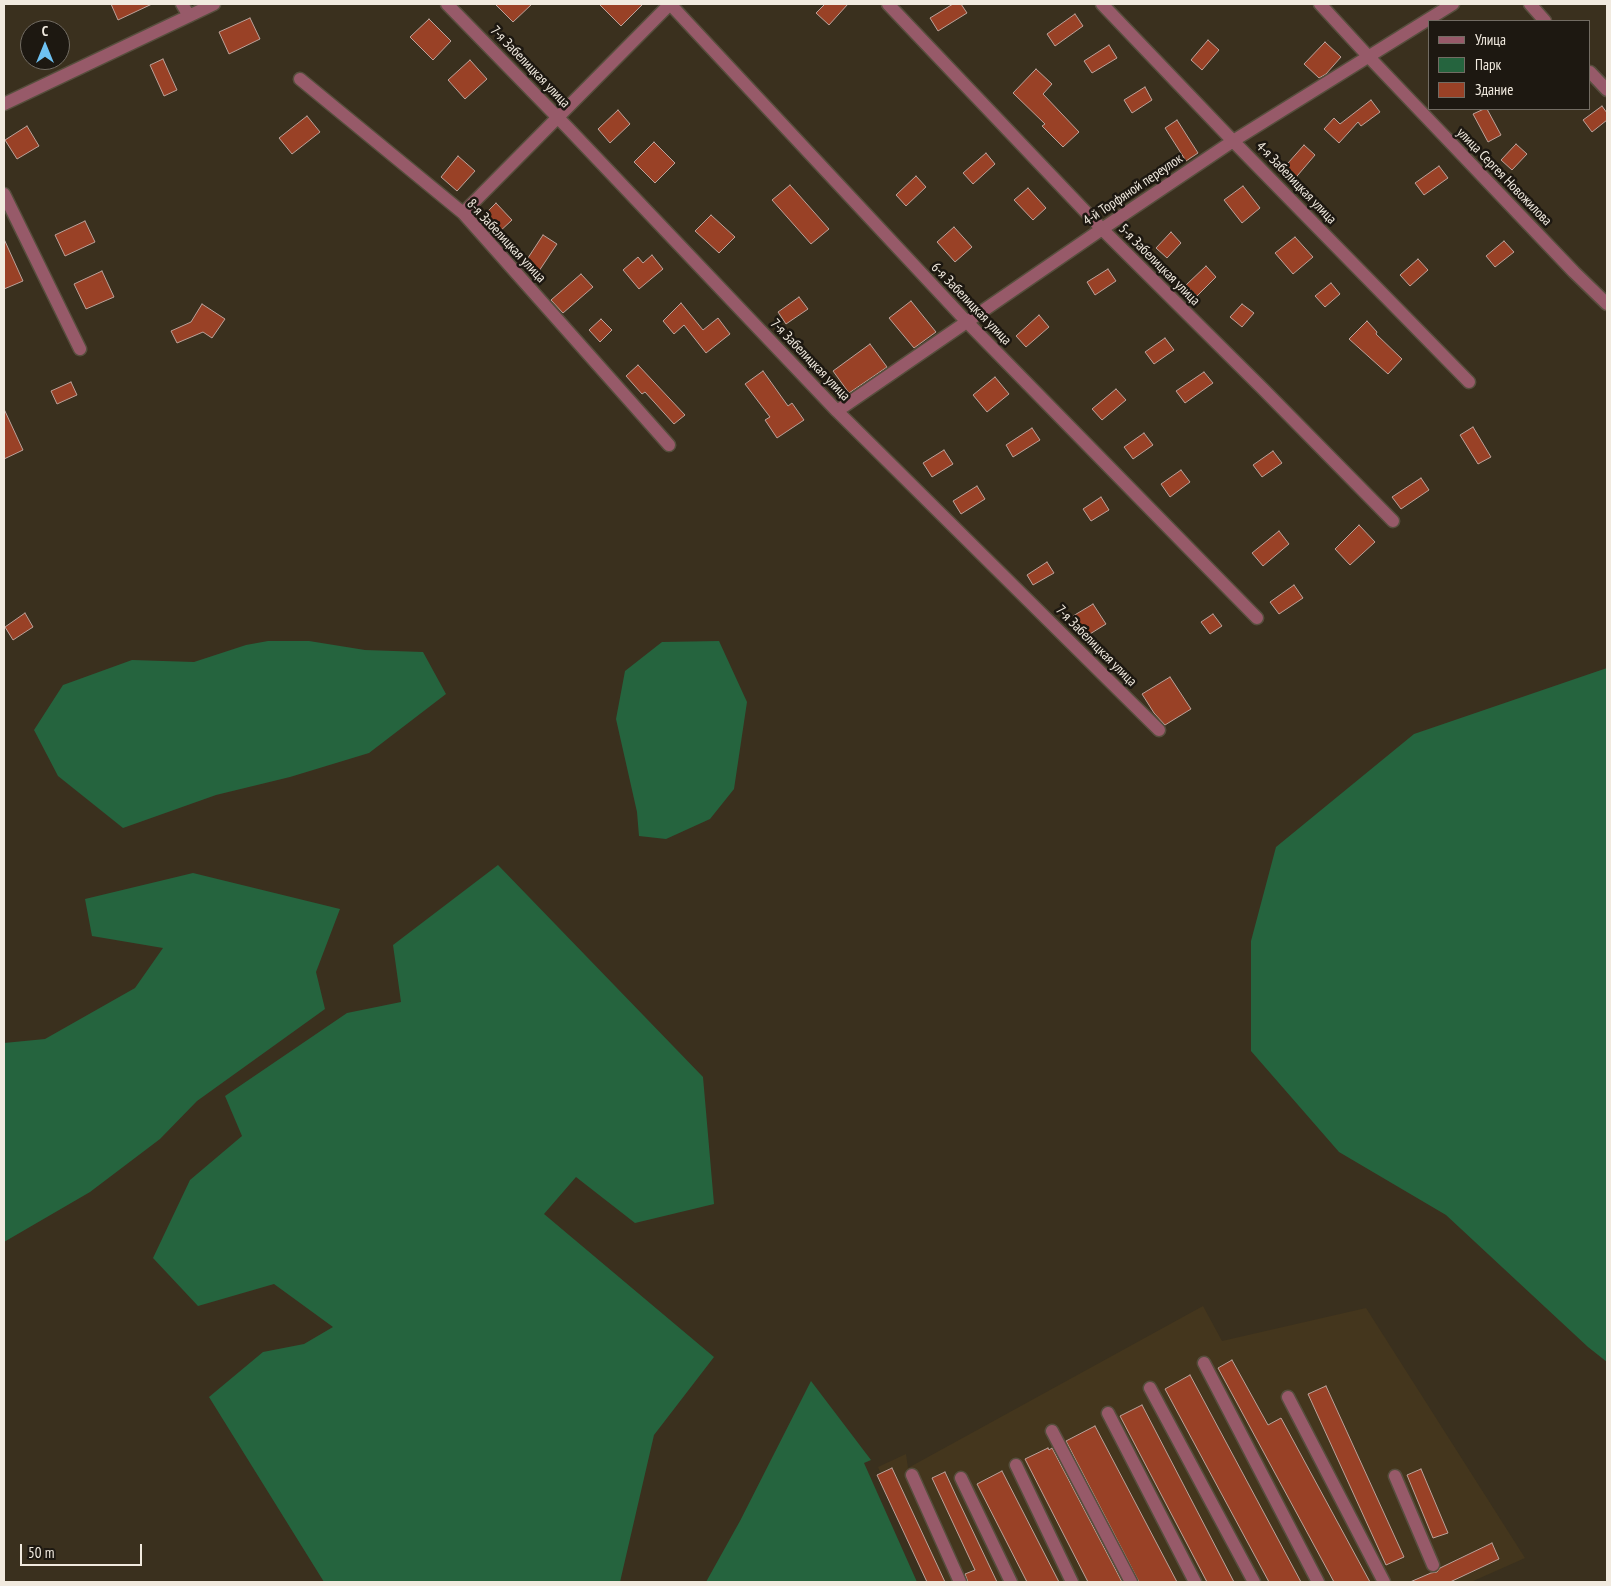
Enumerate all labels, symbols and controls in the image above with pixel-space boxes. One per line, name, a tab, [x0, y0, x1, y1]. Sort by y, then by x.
north arrow	[20, 20, 70, 70]
legend	[1428, 20, 1591, 110]
text: С	[42, 22, 48, 40]
street label: 7-я Забелицкая улица	[487, 23, 573, 111]
text: Улица	[1475, 30, 1506, 49]
text: Парк	[1475, 55, 1501, 74]
text: Здание	[1475, 80, 1513, 99]
street label: улица Сергея Новожилова	[1453, 125, 1555, 229]
street label: 4-я Забелицкая улица	[1252, 138, 1340, 228]
street label: 4-й Торфяной переулок	[1080, 150, 1186, 230]
street label: 8-я Забелицкая улица	[463, 196, 549, 286]
street label: 5-я Забелицкая улица	[1115, 221, 1203, 309]
street label: 6-я Забелицкая улица	[927, 259, 1015, 349]
street label: 7-я Забелицкая улица	[767, 316, 853, 404]
street label: 7-я Забелицкая улица	[1052, 602, 1140, 690]
scale bar	[22, 1534, 145, 1566]
text: 50 m	[28, 1543, 54, 1562]

